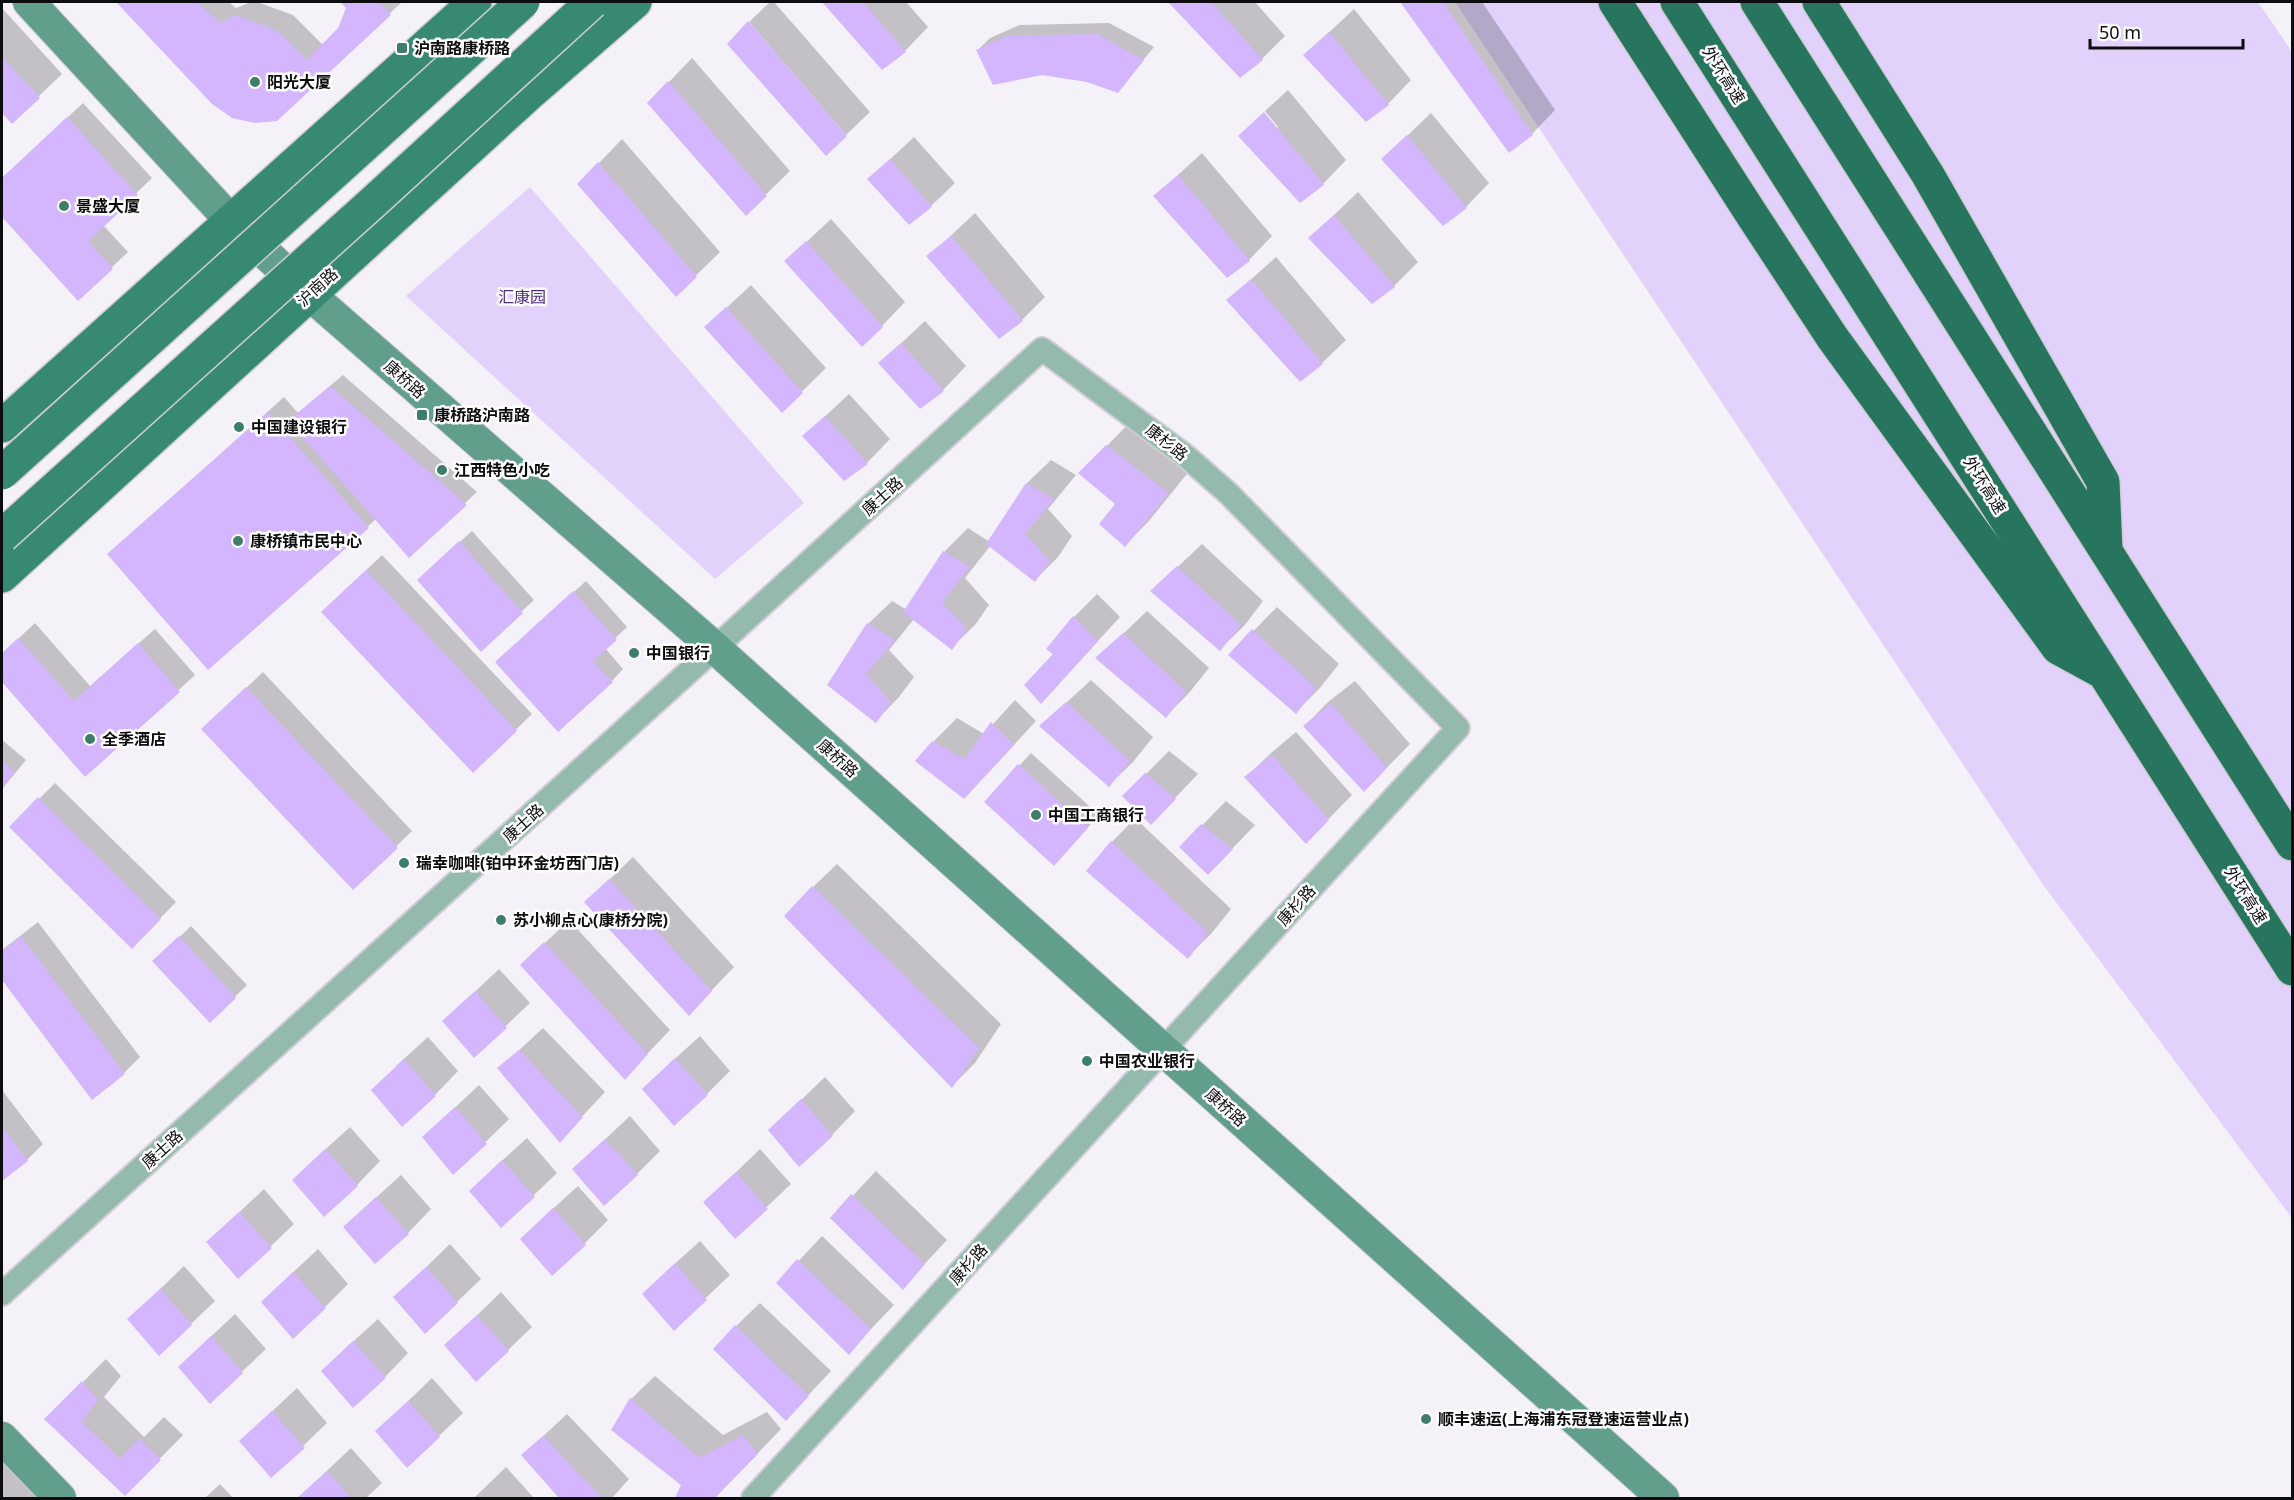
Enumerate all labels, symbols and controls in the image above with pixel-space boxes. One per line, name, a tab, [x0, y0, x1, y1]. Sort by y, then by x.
scale bar	[2090, 12, 2243, 50]
text: 50 m	[2099, 20, 2141, 44]
place label: 沪南路康桥路	[414, 37, 510, 59]
marker: 沪南路康桥路	[395, 41, 409, 55]
street label: 外环高速	[1698, 42, 1750, 108]
place label: 阳光大厦	[267, 71, 331, 93]
marker: 阳光大厦	[248, 75, 262, 89]
place label: 景盛大厦	[76, 195, 140, 217]
marker: 景盛大厦	[57, 199, 71, 213]
street label: 沪南路	[292, 263, 342, 311]
park label: 汇康园	[498, 286, 546, 308]
street label: 康桥路	[380, 355, 430, 403]
place label: 康桥路沪南路	[434, 404, 530, 426]
marker: 康桥路沪南路	[415, 408, 429, 422]
place label: 中国建设银行	[251, 416, 347, 438]
street label: 康杉路	[1141, 419, 1193, 465]
marker: 中国建设银行	[232, 420, 246, 434]
street label: 外环高速	[1959, 452, 2011, 518]
place label: 江西特色小吃	[454, 459, 550, 481]
marker: 江西特色小吃	[435, 463, 449, 477]
street label: 康士路	[857, 472, 907, 520]
place label: 康桥镇市民中心	[250, 530, 362, 552]
marker: 康桥镇市民中心	[231, 534, 245, 548]
place label: 中国银行	[646, 642, 710, 664]
marker: 中国银行	[627, 646, 641, 660]
place label: 全季酒店	[102, 728, 166, 750]
marker: 全季酒店	[83, 732, 97, 746]
street label: 康桥路	[813, 734, 863, 782]
street label: 康士路	[498, 799, 548, 847]
place label: 中国工商银行	[1048, 804, 1144, 826]
marker: 中国工商银行	[1029, 808, 1043, 822]
place label: 瑞幸咖啡(铂中环金坊西门店)	[416, 852, 619, 874]
marker: 瑞幸咖啡(铂中环金坊西门店)	[397, 856, 411, 870]
street label: 外环高速	[2220, 862, 2272, 928]
street label: 康杉路	[1272, 880, 1320, 930]
place label: 苏小柳点心(康桥分院)	[513, 909, 668, 931]
marker: 苏小柳点心(康桥分院)	[494, 913, 508, 927]
place label: 中国农业银行	[1099, 1050, 1195, 1072]
marker: 中国农业银行	[1080, 1054, 1094, 1068]
street label: 康桥路	[1201, 1083, 1251, 1131]
street label: 康士路	[137, 1125, 187, 1173]
street label: 康杉路	[944, 1239, 992, 1289]
place label: 顺丰速运(上海浦东冠登速运营业点)	[1438, 1408, 1689, 1430]
marker: 顺丰速运(上海浦东冠登速运营业点)	[1419, 1412, 1433, 1426]

